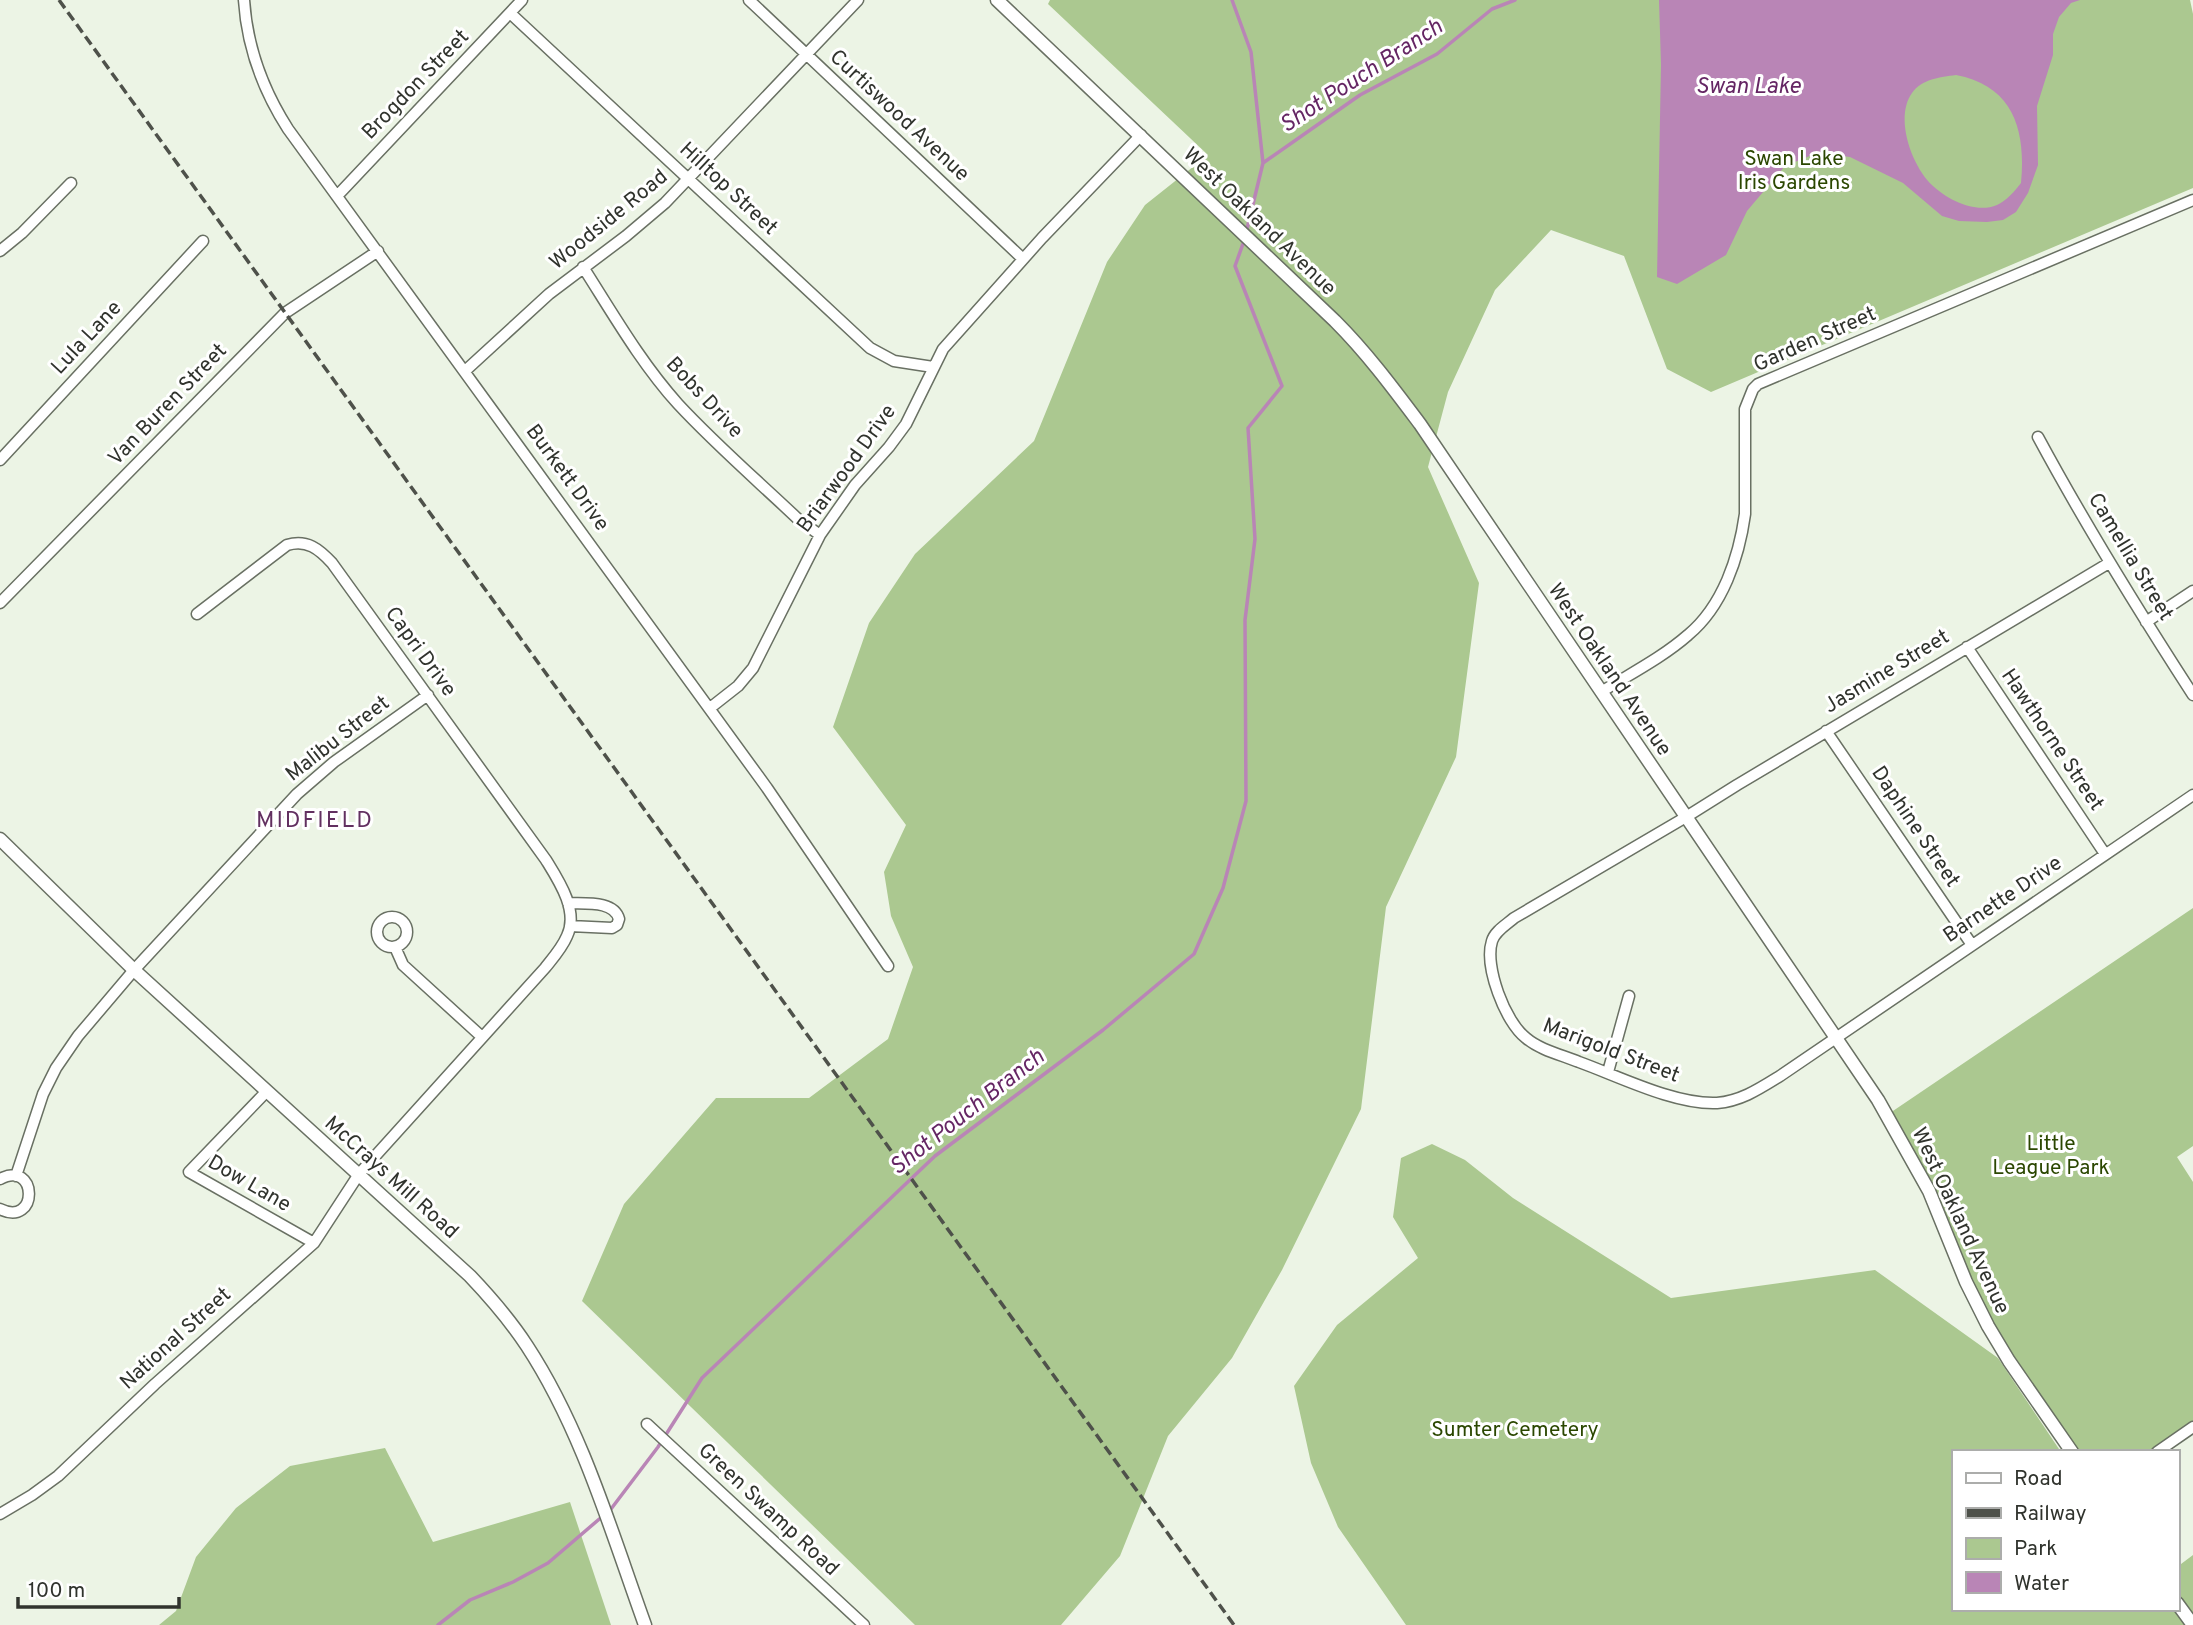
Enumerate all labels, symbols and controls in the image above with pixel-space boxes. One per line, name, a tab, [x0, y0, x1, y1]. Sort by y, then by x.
water label: Shot Pouch Branch	[1275, 13, 1449, 141]
street label: Brogdon Street	[357, 24, 475, 146]
street label: Curtiswood Avenue	[823, 44, 975, 188]
water label: Swan Lake	[1695, 73, 1802, 102]
street label: Hilltop Street	[673, 137, 783, 241]
street label: West Oakland Avenue	[1177, 142, 1341, 302]
park label: Swan Lake Iris Gardens	[1738, 146, 1850, 197]
street label: Woodside Road	[544, 164, 674, 276]
street label: Lula Lane	[46, 295, 128, 381]
street label: Garden Street	[1750, 301, 1880, 379]
street label: Van Buren Street	[103, 338, 233, 472]
street label: Bobs Drive	[659, 352, 749, 444]
street label: Briarwood Drive	[791, 400, 903, 538]
street label: Burkett Drive	[519, 419, 615, 537]
street label: Camellia Street	[2081, 488, 2179, 626]
street label: West Oakland Avenue	[1541, 578, 1677, 762]
street label: Capri Drive	[378, 602, 462, 702]
street label: Jasmine Street	[1819, 624, 1955, 720]
street label: Hawthorne Street	[1994, 664, 2110, 816]
street label: Malibu Street	[281, 690, 395, 788]
street label: Daphine Street	[1865, 761, 1965, 893]
district label: MIDFIELD	[256, 807, 374, 836]
street label: Barnette Drive	[1938, 850, 2068, 950]
street label: Marigold Street	[1539, 1013, 1683, 1089]
water label: Shot Pouch Branch	[885, 1043, 1052, 1182]
street label: McCrays Mill Road	[318, 1111, 464, 1245]
street label: West Oakland Avenue	[1905, 1123, 2015, 1319]
park label: Little League Park	[1992, 1131, 2110, 1182]
street label: Dow Lane	[202, 1149, 296, 1219]
street label: National Street	[115, 1282, 237, 1396]
park label: Sumter Cemetery	[1431, 1417, 1599, 1444]
street label: Green Swamp Road	[692, 1438, 844, 1582]
legend	[1952, 1450, 2179, 1611]
text: Road	[2014, 1466, 2063, 1493]
text: Railway	[2014, 1501, 2087, 1528]
text: Park	[2014, 1536, 2057, 1563]
scale bar	[18, 1566, 178, 1610]
text: Water	[2014, 1571, 2069, 1598]
text: 100 m	[28, 1578, 85, 1605]

